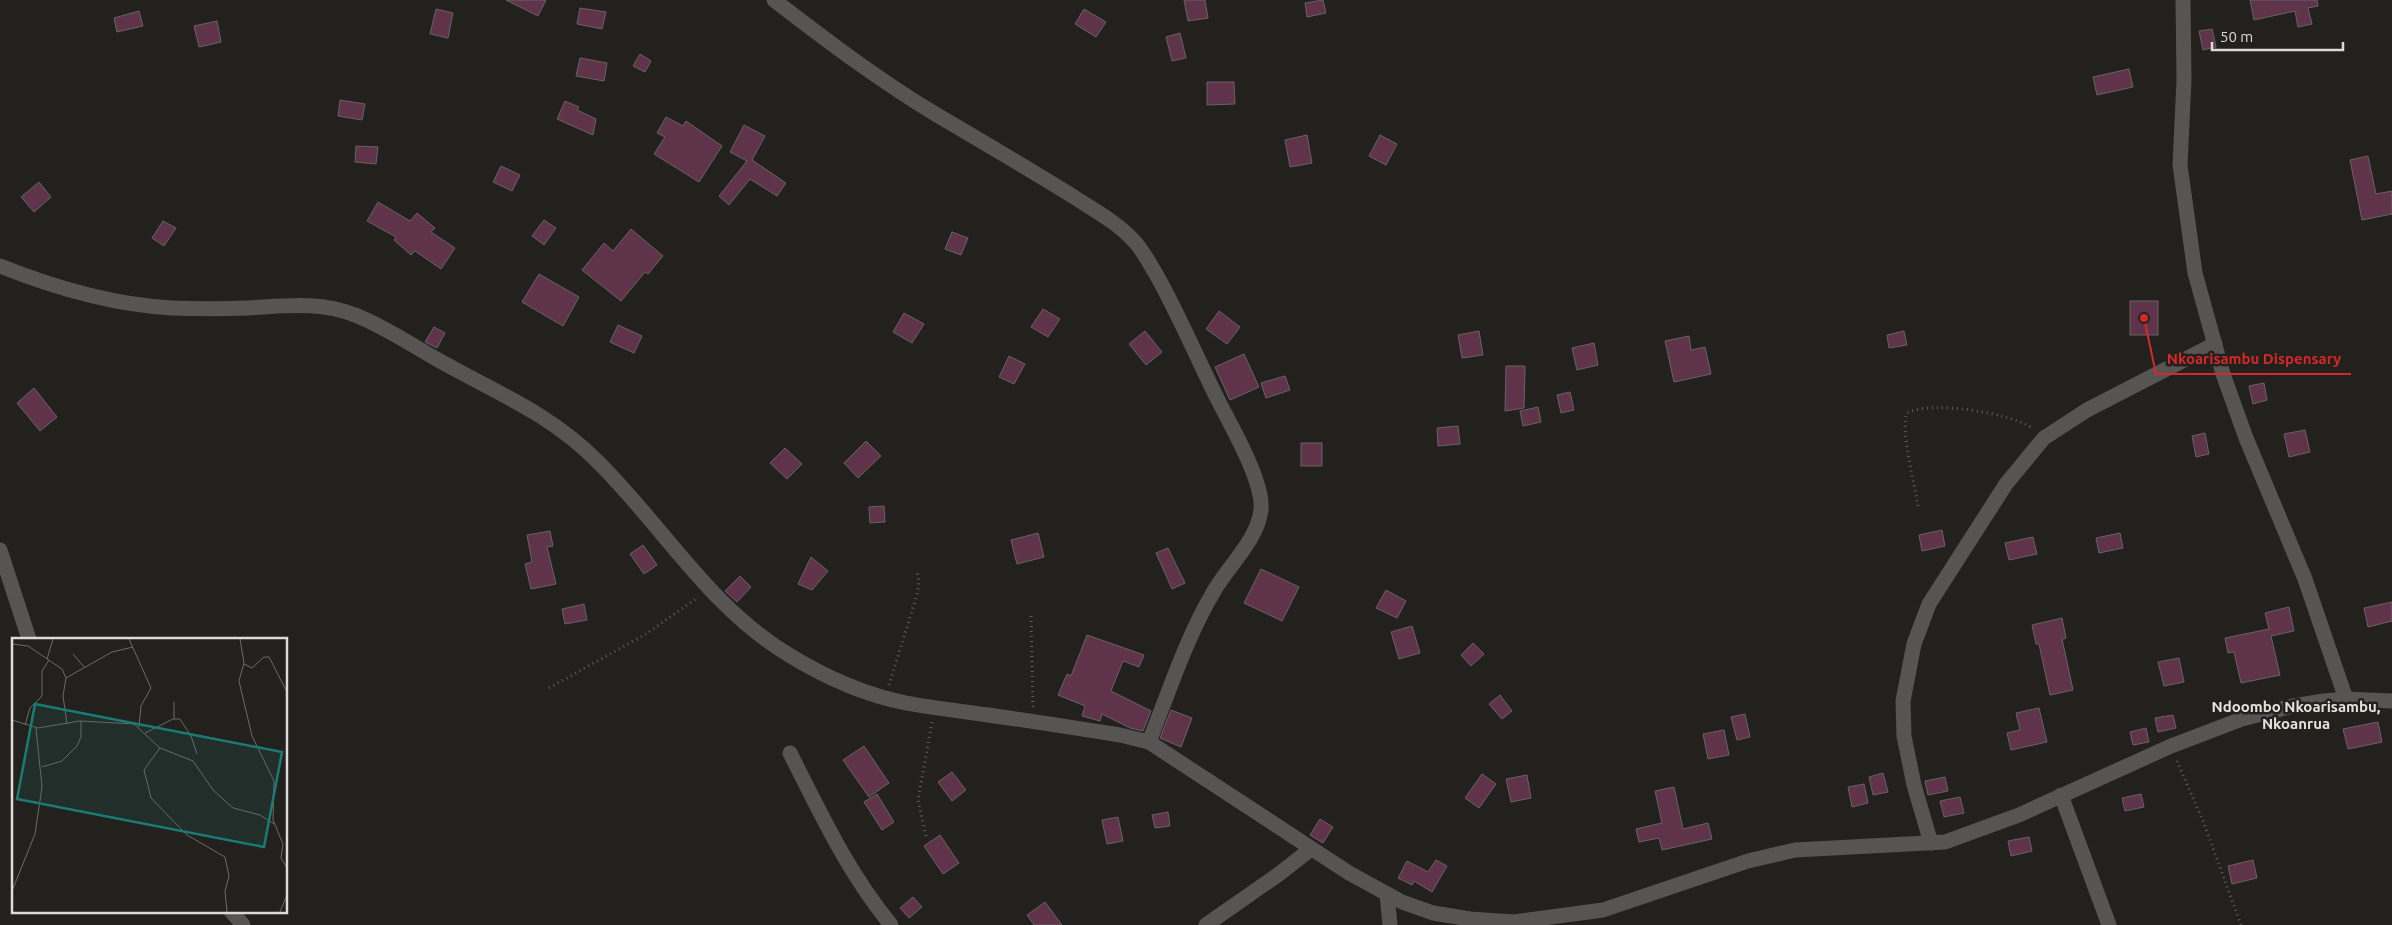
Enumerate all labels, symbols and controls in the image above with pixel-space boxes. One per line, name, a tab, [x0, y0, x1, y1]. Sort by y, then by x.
scale bar	[2212, 20, 2343, 52]
text: 50 m	[2220, 28, 2253, 45]
callout: Nkoarisambu Dispensary	[2156, 344, 2351, 374]
text: Nkoarisambu Dispensary	[2167, 350, 2341, 367]
inset map	[12, 638, 288, 912]
district label: Ndoombo Nkoarisambu, Nkoanrua	[2212, 698, 2381, 732]

